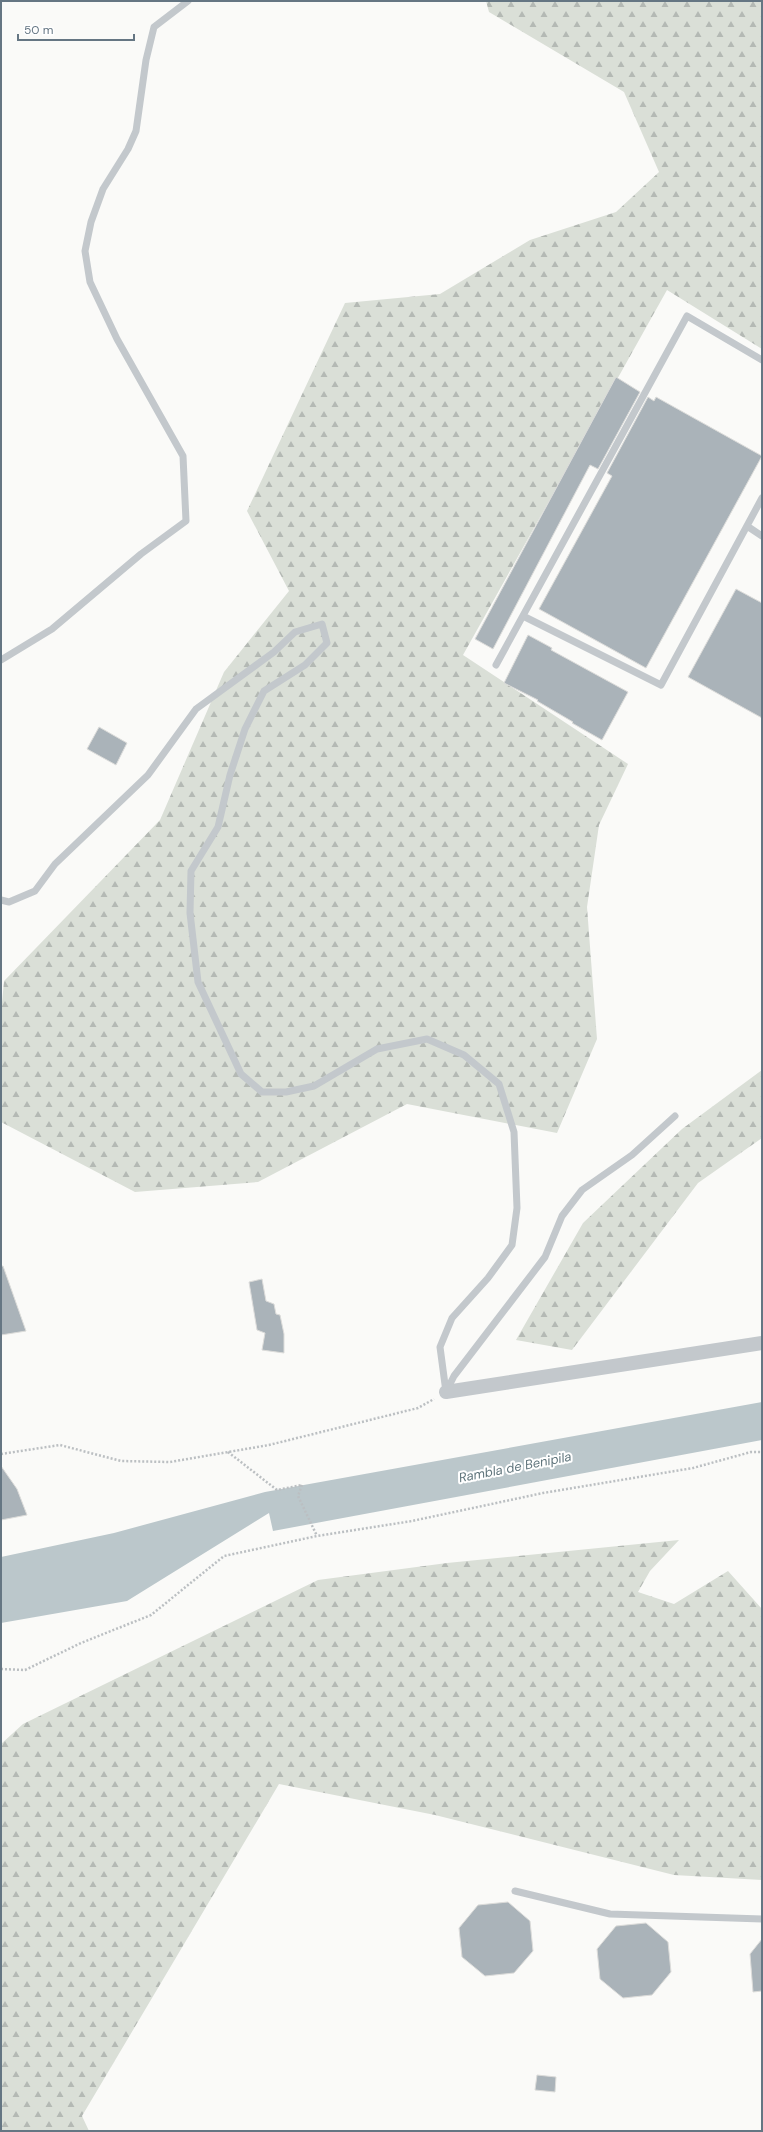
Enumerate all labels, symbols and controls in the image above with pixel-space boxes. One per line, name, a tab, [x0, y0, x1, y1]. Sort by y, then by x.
scale bar	[18, 16, 134, 42]
text: 50 m	[24, 22, 53, 38]
water label: Rambla de Benipila	[457, 1448, 573, 1486]

